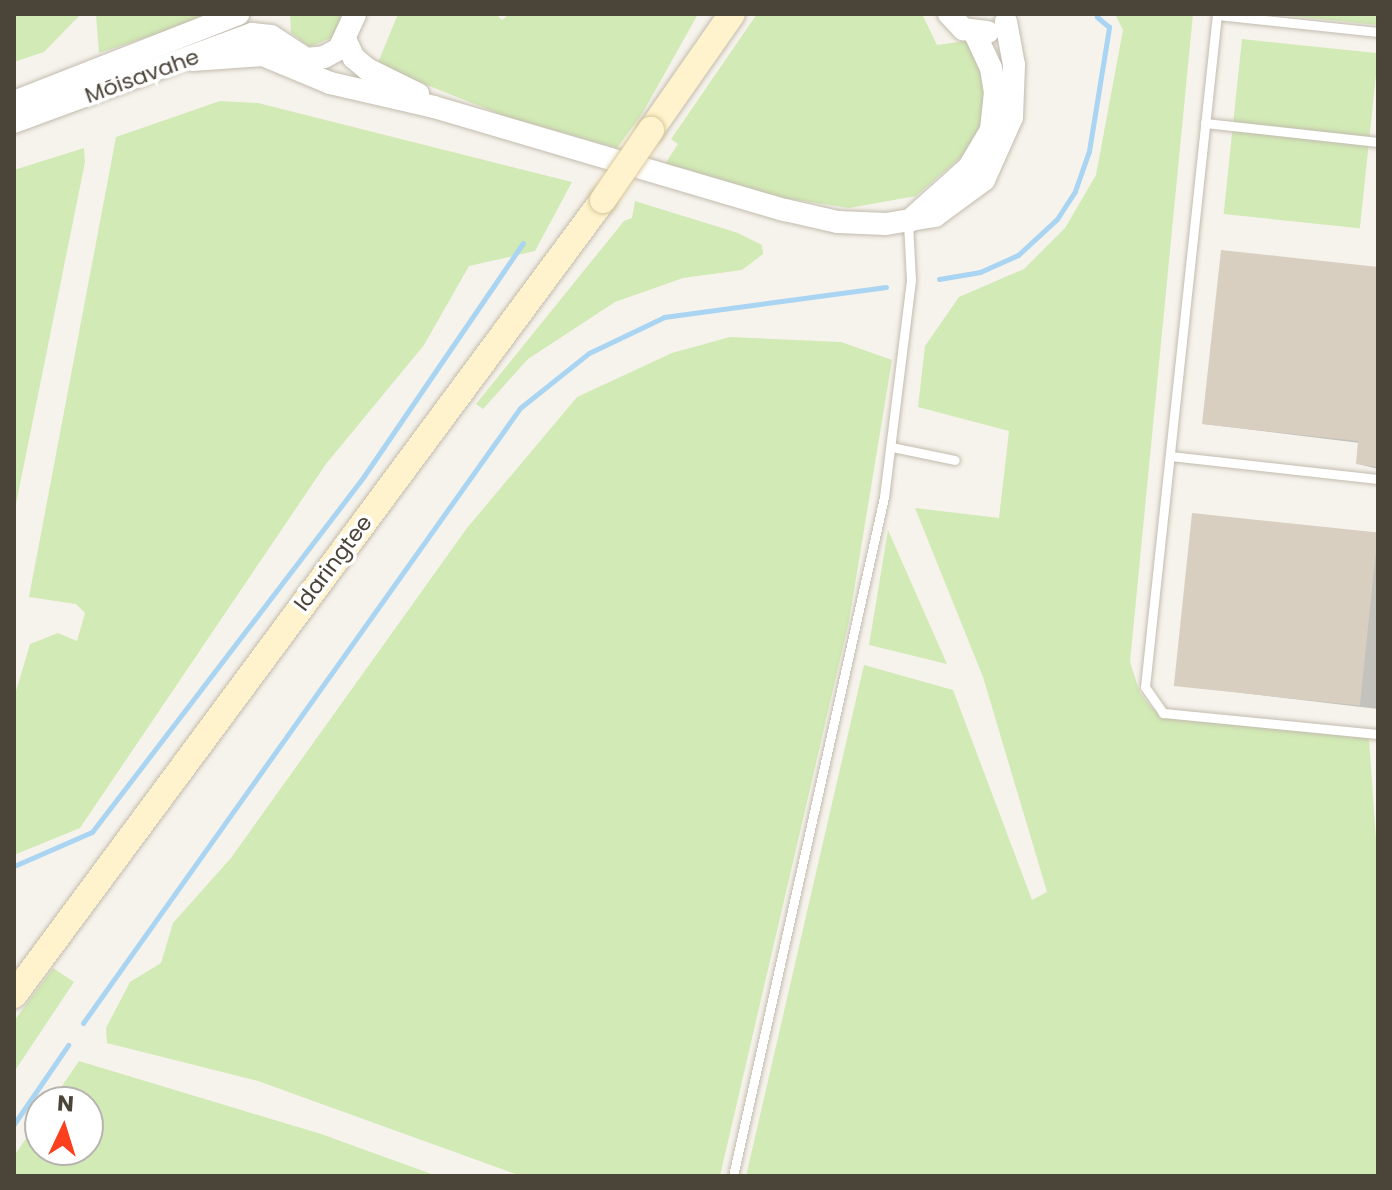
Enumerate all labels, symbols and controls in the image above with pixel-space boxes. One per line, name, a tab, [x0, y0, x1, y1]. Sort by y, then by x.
street label: Mõisavahe	[81, 43, 203, 109]
street label: Idaringtee	[288, 510, 378, 616]
north arrow	[24, 1086, 104, 1166]
text: N	[56, 1088, 75, 1120]

